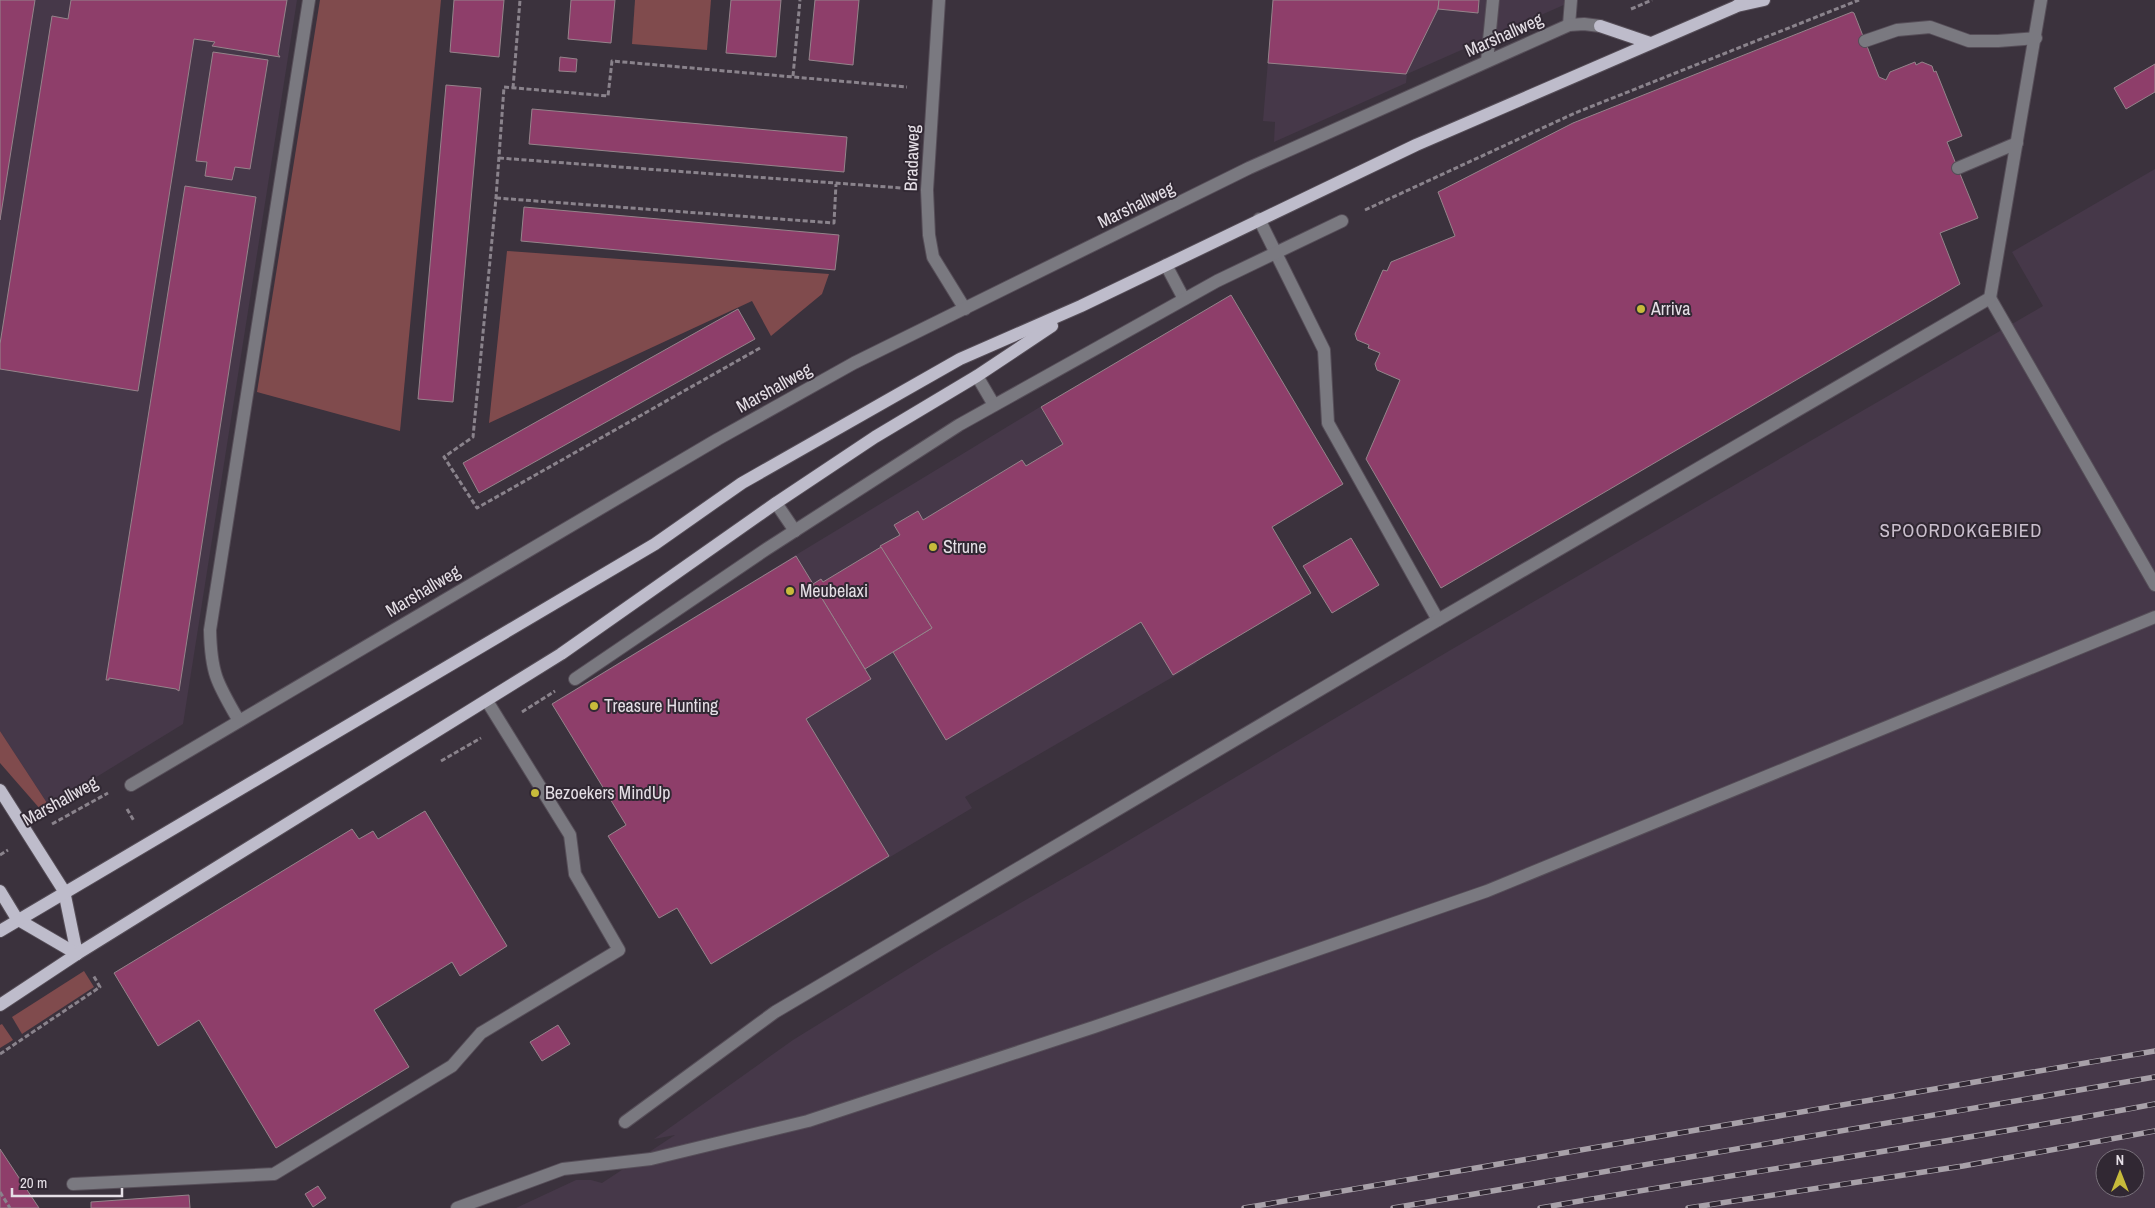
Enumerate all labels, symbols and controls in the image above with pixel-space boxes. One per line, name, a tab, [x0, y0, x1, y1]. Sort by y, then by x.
street label: Marshallweg	[1461, 6, 1547, 63]
street label: Bradaweg	[898, 124, 925, 192]
street label: Marshallweg	[1093, 175, 1179, 234]
place label: Arriva	[1650, 296, 1690, 321]
marker: Arriva	[1635, 303, 1647, 315]
street label: Marshallweg	[731, 356, 817, 419]
district label: SPOORDOKGEBIED	[1880, 517, 2042, 543]
place label: Strune	[943, 534, 987, 559]
marker: Strune	[927, 541, 939, 553]
street label: Marshallweg	[381, 558, 465, 623]
place label: Meubelaxi	[800, 578, 868, 603]
marker: Meubelaxi	[784, 585, 796, 597]
place label: Treasure Hunting	[604, 693, 719, 718]
marker: Treasure Hunting	[588, 700, 600, 712]
street label: Marshallweg	[17, 769, 103, 832]
place label: Bezoekers MindUp	[545, 780, 671, 805]
marker: Bezoekers MindUp	[529, 787, 541, 799]
north arrow	[2095, 1148, 2145, 1198]
text: N	[2116, 1151, 2124, 1169]
scale bar	[12, 1166, 122, 1198]
text: 20 m	[20, 1172, 47, 1193]

